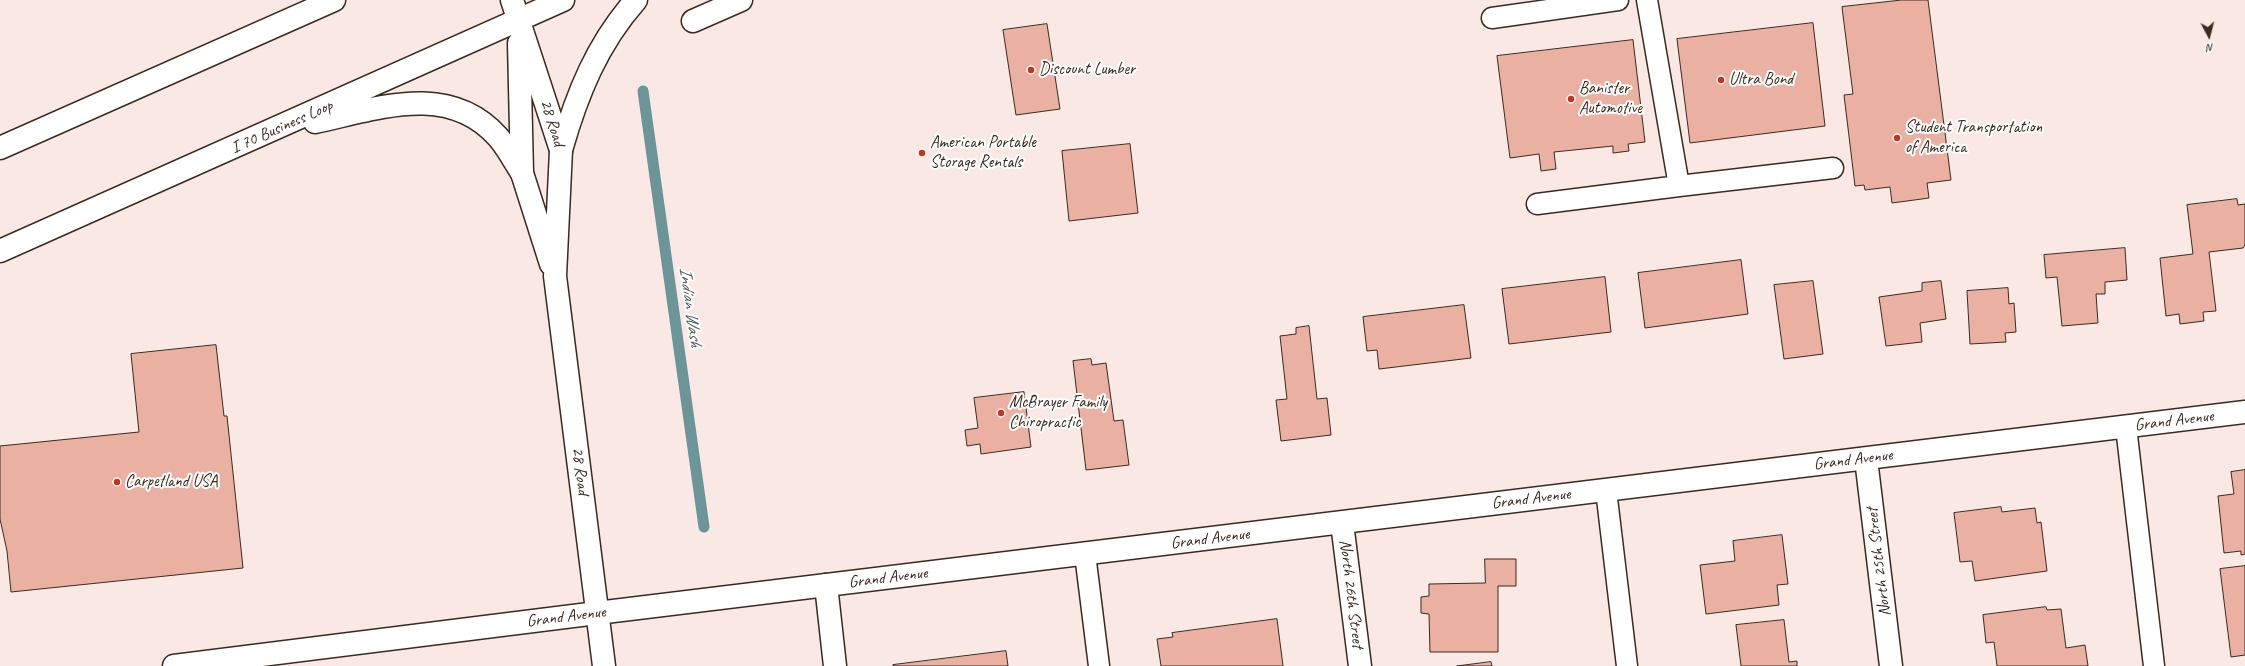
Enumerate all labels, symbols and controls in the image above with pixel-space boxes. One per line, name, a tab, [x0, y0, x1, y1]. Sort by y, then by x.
north arrow	[2189, 16, 2229, 56]
text: N	[2206, 41, 2215, 55]
place label: Discount Lumber	[1039, 60, 1135, 80]
marker: Discount Lumber	[1026, 65, 1036, 75]
place label: Ultra Bond	[1729, 70, 1793, 90]
marker: Ultra Bond	[1716, 75, 1726, 85]
place label: Banister Automotive	[1579, 79, 1642, 119]
marker: Banister Automotive	[1566, 94, 1576, 104]
street label: I 70 Business Loop	[228, 96, 336, 158]
street label: 28 Road	[535, 97, 569, 149]
place label: Student Transportation of America	[1905, 118, 2042, 158]
place label: American Portable Storage Rentals	[930, 133, 1036, 173]
marker: Student Transportation of America	[1892, 133, 1902, 143]
marker: American Portable Storage Rentals	[917, 148, 927, 158]
water label: Indian Wash	[674, 266, 706, 348]
place label: McBrayer Family Chiropractic	[1009, 393, 1107, 433]
street label: Grand Avenue	[2133, 406, 2215, 436]
marker: McBrayer Family Chiropractic	[996, 408, 1006, 418]
street label: Grand Avenue	[1812, 445, 1894, 475]
street label: 28 Road	[567, 446, 593, 496]
place label: Carpetland USA	[125, 472, 217, 492]
marker: Carpetland USA	[112, 477, 122, 487]
street label: Grand Avenue	[1490, 484, 1572, 514]
street label: North 25th Street	[1862, 506, 1896, 618]
street label: Grand Avenue	[1169, 524, 1251, 554]
street label: North 26th Street	[1334, 538, 1368, 650]
street label: Grand Avenue	[847, 563, 929, 593]
street label: Grand Avenue	[525, 602, 607, 632]

